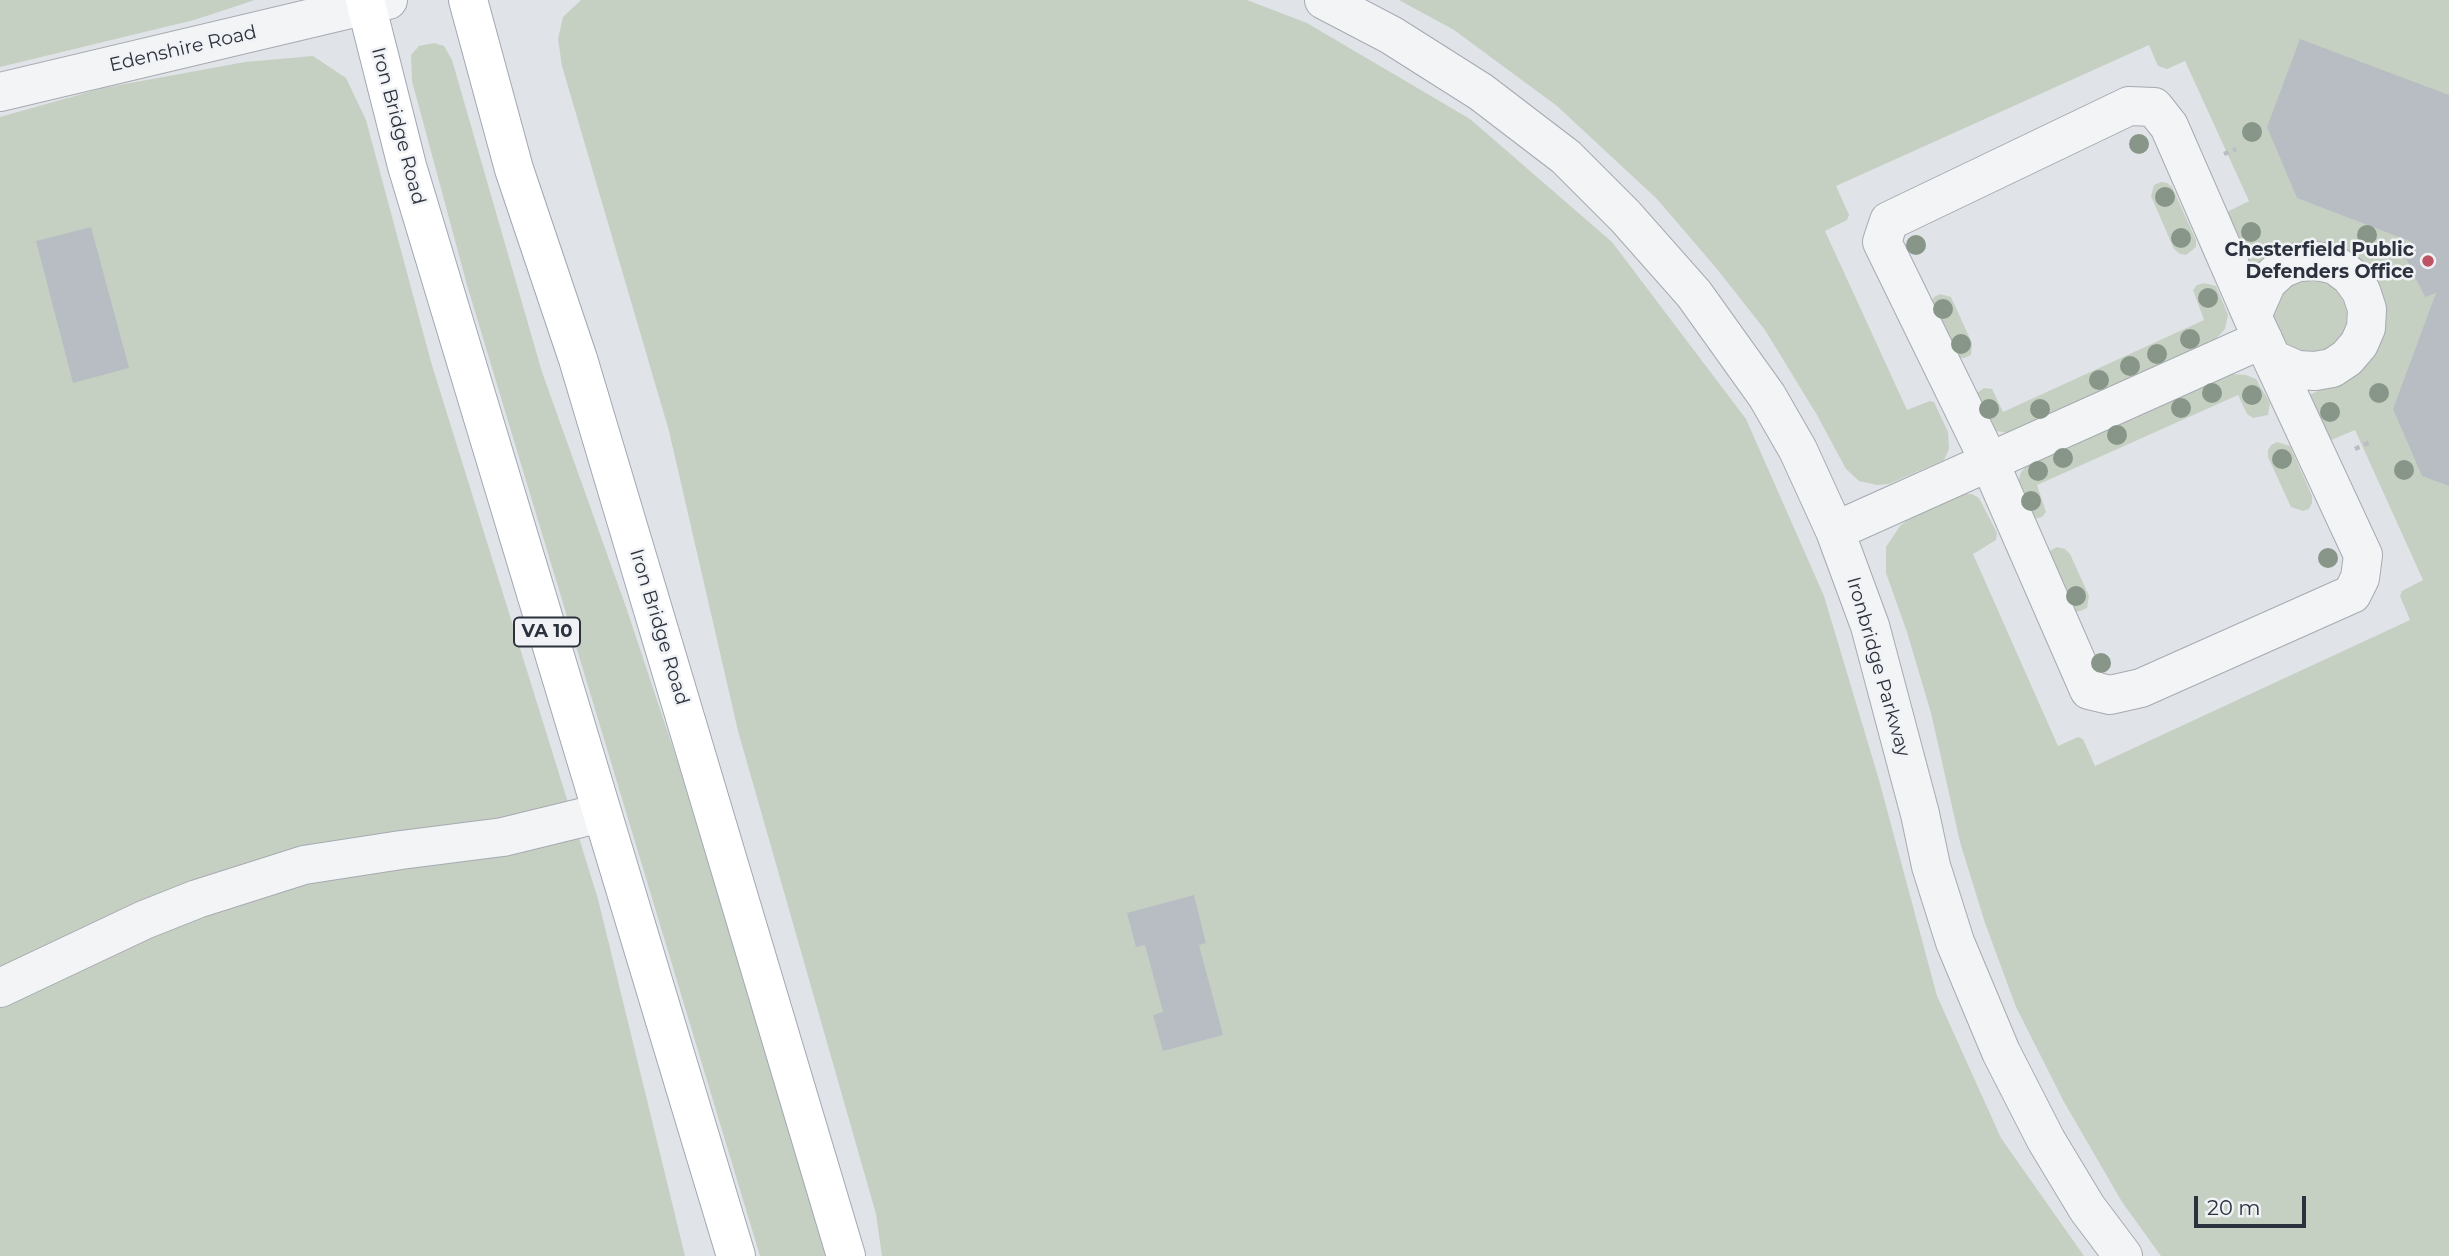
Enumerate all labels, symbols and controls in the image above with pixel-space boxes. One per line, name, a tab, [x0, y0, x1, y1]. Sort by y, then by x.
street label: Edenshire Road	[107, 21, 259, 77]
street label: Iron Bridge Road	[366, 45, 430, 207]
place label: Chesterfield Public Defenders Office	[2224, 239, 2414, 283]
marker: Chesterfield Public Defenders Office	[2420, 253, 2436, 269]
street label: Iron Bridge Road	[624, 546, 694, 708]
street label: Ironbridge Parkway	[1841, 574, 1915, 760]
road number: VA 10	[514, 618, 580, 646]
scale bar	[2197, 1182, 2309, 1226]
text: 20 m	[2207, 1195, 2261, 1220]

